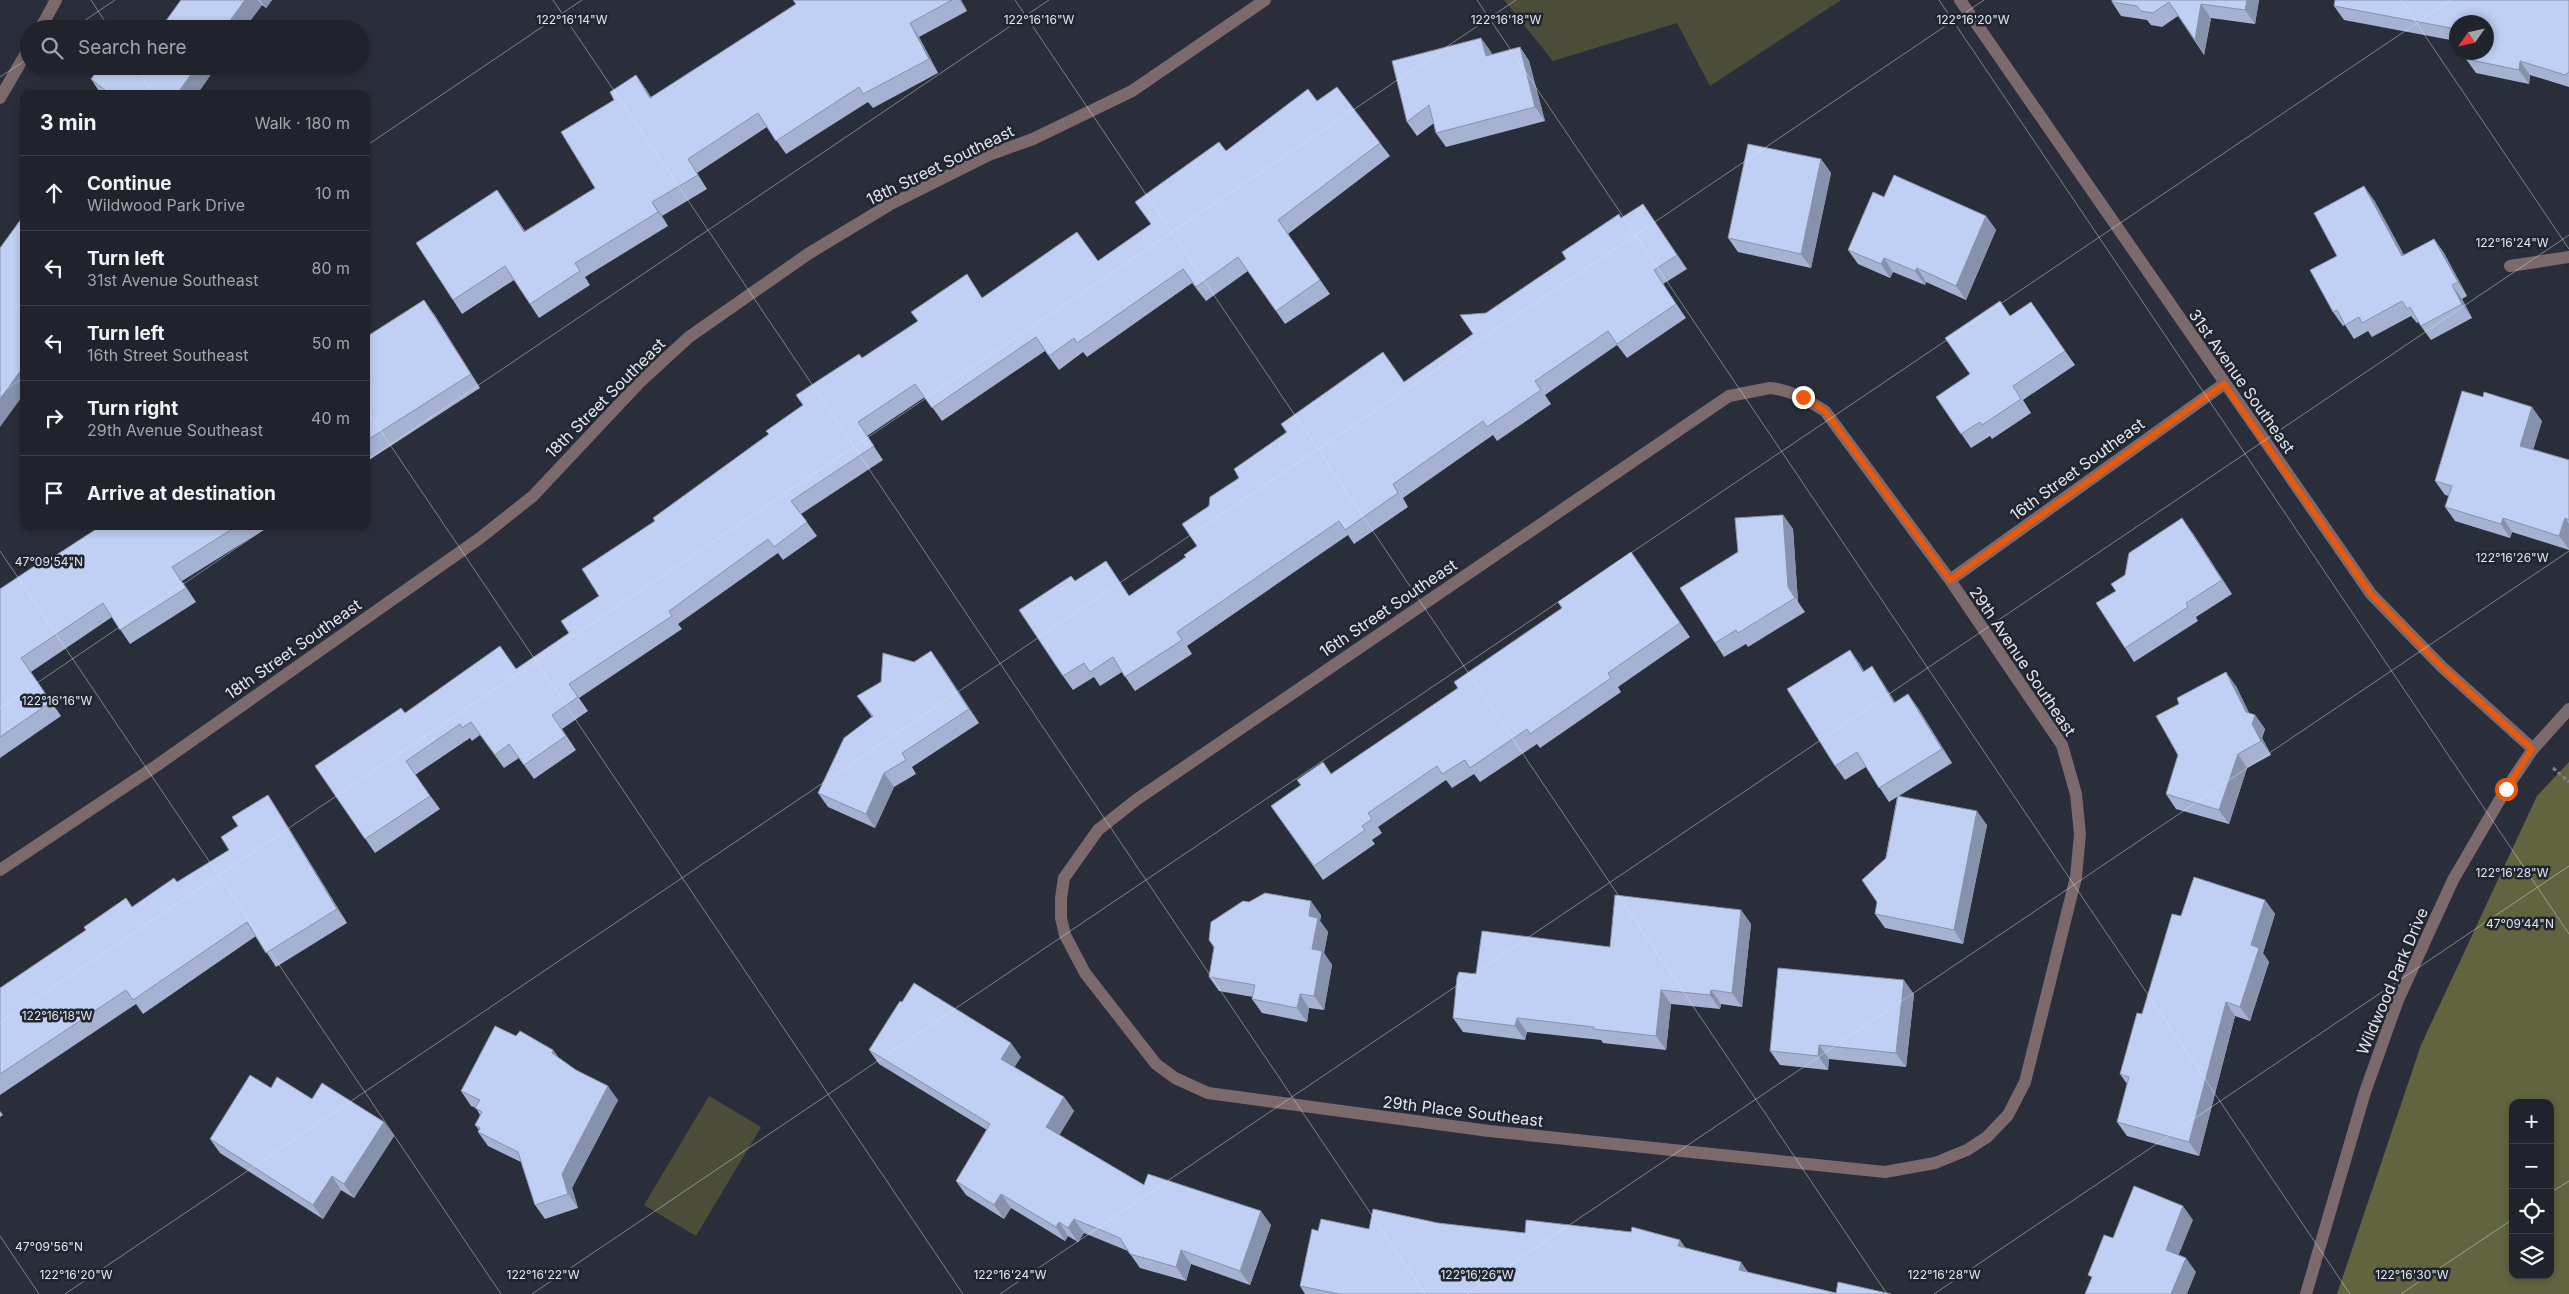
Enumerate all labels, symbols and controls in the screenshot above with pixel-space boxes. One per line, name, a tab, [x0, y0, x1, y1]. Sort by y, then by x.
text: 122°16'14"W	[537, 12, 608, 27]
text: 122°16'16"W	[1004, 12, 1074, 27]
text: 122°16'18"W	[1471, 12, 1541, 27]
text: 122°16'20"W	[1936, 12, 2010, 27]
north arrow	[2449, 15, 2494, 60]
search box	[20, 20, 370, 75]
icon: search	[38, 34, 66, 62]
text: Search here	[78, 36, 187, 59]
text: 3 min	[40, 110, 96, 135]
text: Walk · 180 m	[255, 113, 350, 133]
street label: 18th Street Southeast	[863, 121, 1017, 209]
text: Continue	[87, 172, 172, 195]
icon: ahead	[40, 179, 68, 207]
text: 10 m	[315, 183, 350, 203]
text: Wildwood Park Drive	[87, 195, 245, 215]
text: 122°16'24"W	[2475, 235, 2549, 250]
text: Turn left	[87, 247, 165, 270]
icon: left	[40, 254, 68, 282]
text: 80 m	[311, 258, 350, 278]
text: 31st Avenue Southeast	[87, 270, 258, 290]
street label: 31st Avenue Southeast	[2185, 305, 2299, 457]
text: Turn left	[87, 322, 165, 345]
icon: left	[40, 329, 68, 357]
text: 50 m	[312, 333, 350, 353]
street label: 18th Street Southeast	[541, 334, 669, 462]
text: 16th Street Southeast	[87, 345, 248, 365]
route end	[1792, 386, 1815, 409]
text: Turn right	[87, 397, 178, 420]
icon: right	[40, 404, 68, 432]
text: 40 m	[311, 408, 350, 428]
street label: 16th Street Southeast	[2006, 413, 2148, 525]
text: 29th Avenue Southeast	[87, 420, 263, 440]
icon: arrive	[40, 479, 68, 507]
text: Arrive at destination	[87, 482, 276, 505]
text: 122°16'26"W	[2475, 550, 2549, 565]
text: 47°09'54"N	[15, 554, 83, 569]
street label: 16th Street Southeast	[1315, 555, 1461, 661]
street label: 29th Avenue Southeast	[1966, 582, 2080, 740]
street label: 18th Street Southeast	[221, 595, 365, 703]
text: 122°16'16"W	[22, 693, 92, 708]
route start	[2495, 778, 2518, 801]
text: 122°16'28"W	[2475, 865, 2549, 880]
street label: Wildwood Park Drive	[2352, 904, 2432, 1058]
text: 47°09'44"N	[2486, 916, 2554, 931]
text: 122°16'18"W	[22, 1008, 92, 1023]
street label: 29th Place Southeast	[1382, 1091, 1544, 1131]
map controls	[2509, 1099, 2554, 1279]
button: +	[2509, 1099, 2554, 1144]
button: −	[2509, 1144, 2554, 1189]
button: locate	[2509, 1189, 2554, 1234]
button: layers	[2509, 1234, 2554, 1279]
text: 47°09'56"N	[15, 1239, 83, 1254]
text: 122°16'20"W	[39, 1267, 113, 1282]
text: 122°16'22"W	[507, 1267, 580, 1282]
text: 122°16'24"W	[973, 1267, 1047, 1282]
text: 122°16'26"W	[1440, 1267, 1514, 1282]
text: 122°16'28"W	[1907, 1267, 1981, 1282]
text: 122°16'30"W	[2375, 1267, 2449, 1282]

